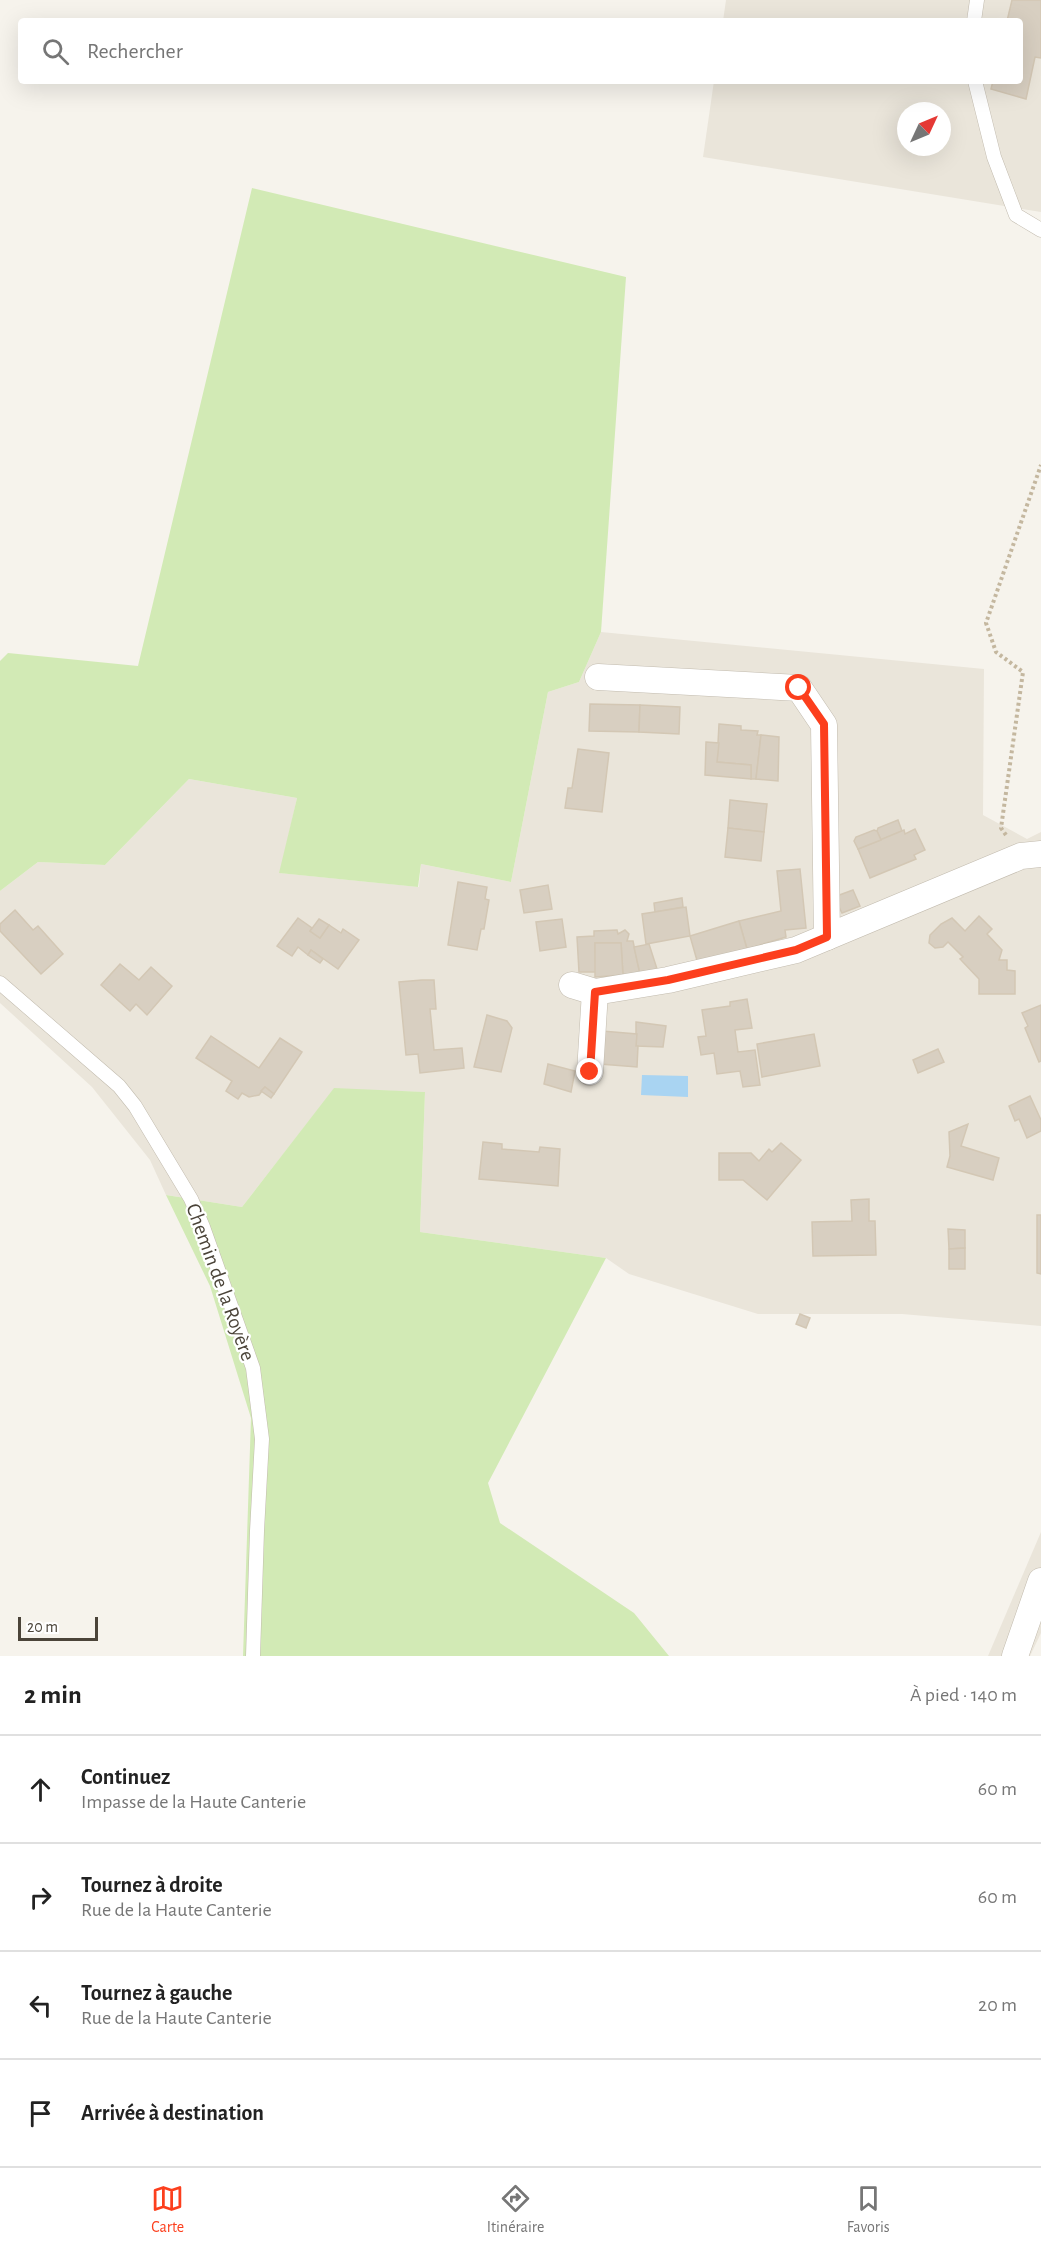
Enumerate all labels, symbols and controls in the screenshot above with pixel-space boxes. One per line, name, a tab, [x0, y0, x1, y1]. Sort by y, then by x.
search box	[18, 18, 1023, 84]
icon: search	[39, 35, 72, 68]
text: Rechercher	[87, 40, 183, 62]
north arrow	[897, 102, 951, 156]
route start	[785, 674, 811, 700]
route end	[576, 1058, 602, 1084]
street label: Chemin de la Royère	[182, 1201, 259, 1364]
scale bar	[18, 1614, 98, 1642]
text: 20 m	[27, 1619, 58, 1635]
text: 2 min	[24, 1682, 82, 1708]
text: À pied · 140 m	[910, 1685, 1017, 1705]
text: Continuez	[81, 1766, 170, 1788]
icon: ahead	[24, 1773, 57, 1806]
text: 60 m	[978, 1779, 1017, 1799]
text: Impasse de la Haute Canterie	[81, 1792, 306, 1812]
text: Tournez à droite	[81, 1874, 223, 1896]
icon: right	[24, 1881, 57, 1914]
text: 60 m	[978, 1887, 1017, 1907]
text: Rue de la Haute Canterie	[81, 1900, 272, 1920]
text: Tournez à gauche	[81, 1982, 232, 2004]
icon: left	[24, 1989, 57, 2022]
text: 20 m	[978, 1995, 1017, 2015]
text: Rue de la Haute Canterie	[81, 2008, 272, 2028]
icon: arrive	[24, 2097, 57, 2130]
text: Arrivée à destination	[81, 2102, 264, 2124]
tab: Carte	[151, 2182, 184, 2237]
tab: Itinéraire	[487, 2182, 544, 2237]
tab: Favoris	[847, 2182, 890, 2237]

